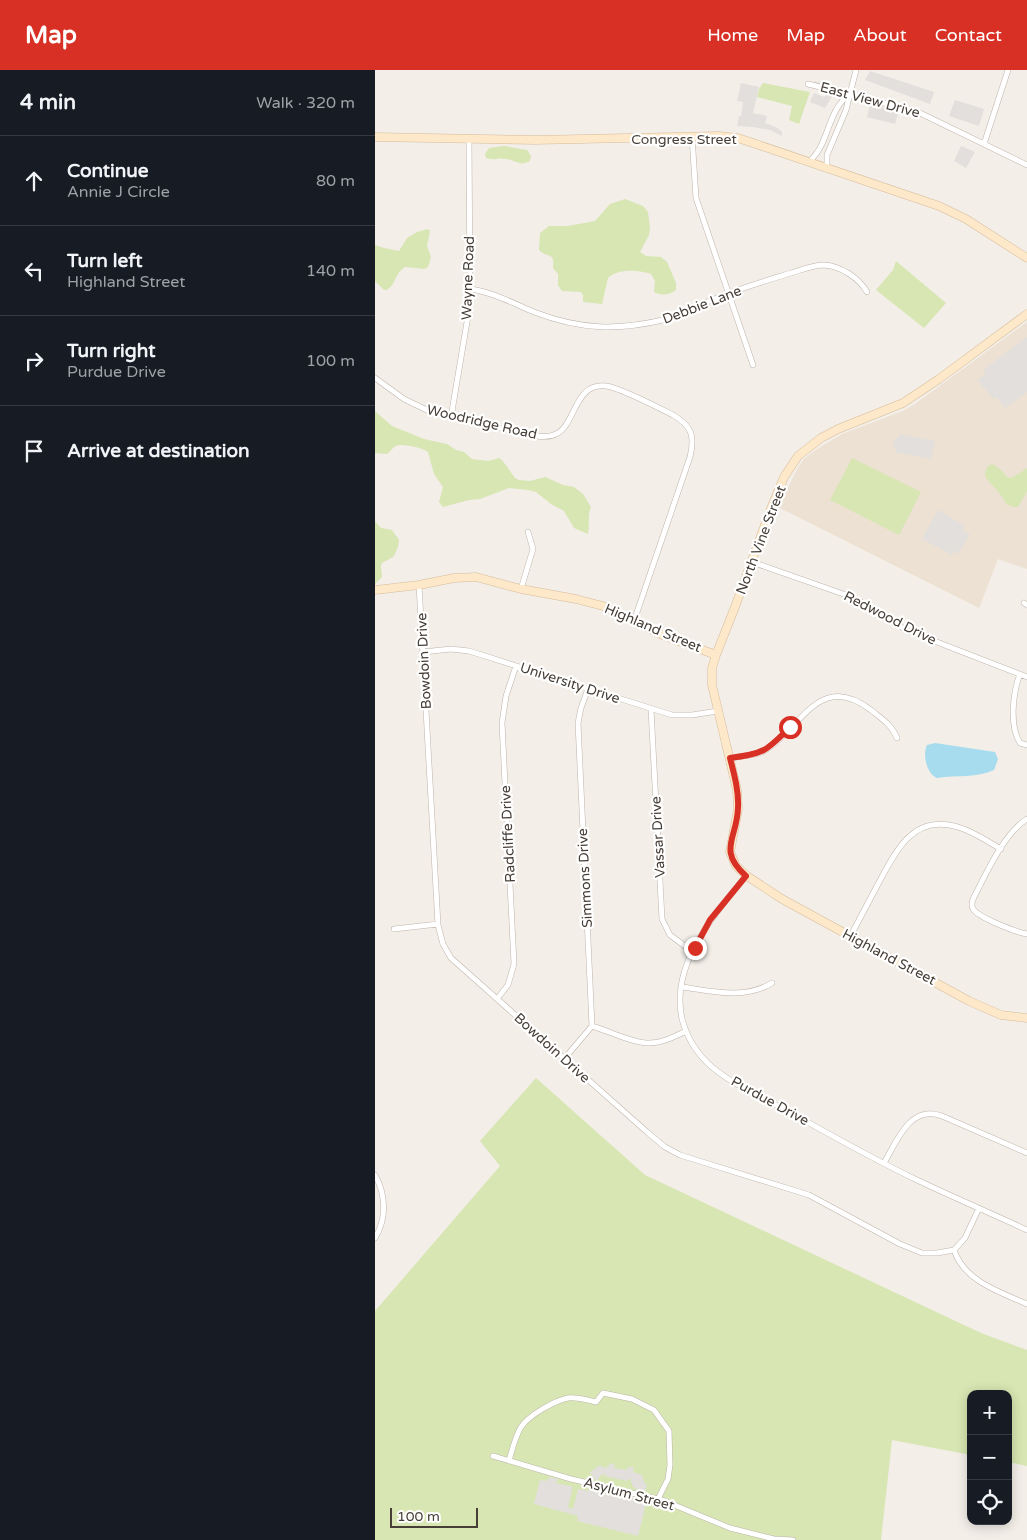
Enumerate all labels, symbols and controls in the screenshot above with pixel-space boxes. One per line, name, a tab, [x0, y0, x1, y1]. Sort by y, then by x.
text: Map	[25, 21, 77, 50]
text: Home	[707, 24, 758, 46]
text: Map	[786, 24, 825, 46]
text: About	[853, 24, 907, 46]
text: Contact	[935, 24, 1002, 46]
street label: East View Drive	[818, 79, 922, 121]
text: 4 min	[20, 90, 76, 115]
text: Walk · 320 m	[256, 93, 355, 113]
street label: Congress Street	[631, 131, 737, 148]
text: Continue	[67, 160, 149, 182]
icon: ahead	[20, 167, 48, 195]
text: 80 m	[316, 171, 355, 191]
text: Annie J Circle	[67, 182, 170, 202]
street label: Wayne Road	[458, 236, 478, 320]
text: Turn left	[67, 250, 143, 272]
icon: left	[20, 257, 48, 285]
text: 140 m	[306, 261, 355, 281]
text: Highland Street	[67, 272, 185, 292]
street label: Debbie Lane	[660, 282, 744, 328]
text: Turn right	[67, 340, 155, 362]
icon: right	[20, 347, 48, 375]
text: 100 m	[306, 351, 355, 371]
text: Purdue Drive	[67, 362, 166, 382]
street label: Woodridge Road	[425, 401, 539, 443]
icon: arrive	[20, 437, 48, 465]
text: Arrive at destination	[67, 440, 250, 462]
street label: North Vine Street	[732, 482, 790, 597]
street label: Redwood Drive	[841, 587, 939, 649]
street label: Highland Street	[602, 600, 705, 656]
street label: Bowdoin Drive	[413, 612, 435, 710]
street label: University Drive	[518, 659, 622, 707]
route start	[779, 716, 802, 739]
street label: Radcliffe Drive	[497, 785, 519, 883]
street label: Vassar Drive	[647, 796, 669, 878]
street label: Simmons Drive	[574, 828, 596, 928]
street label: Highland Street	[839, 925, 939, 989]
route end	[684, 937, 707, 960]
street label: Bowdoin Drive	[510, 1009, 594, 1087]
street label: Purdue Drive	[728, 1073, 812, 1129]
map controls	[967, 1390, 1012, 1525]
button: +	[967, 1390, 1012, 1435]
button: −	[967, 1435, 1012, 1480]
street label: Asylum Street	[582, 1474, 677, 1514]
button: locate	[967, 1480, 1012, 1525]
scale bar	[390, 1505, 477, 1528]
text: 100 m	[397, 1508, 440, 1525]

